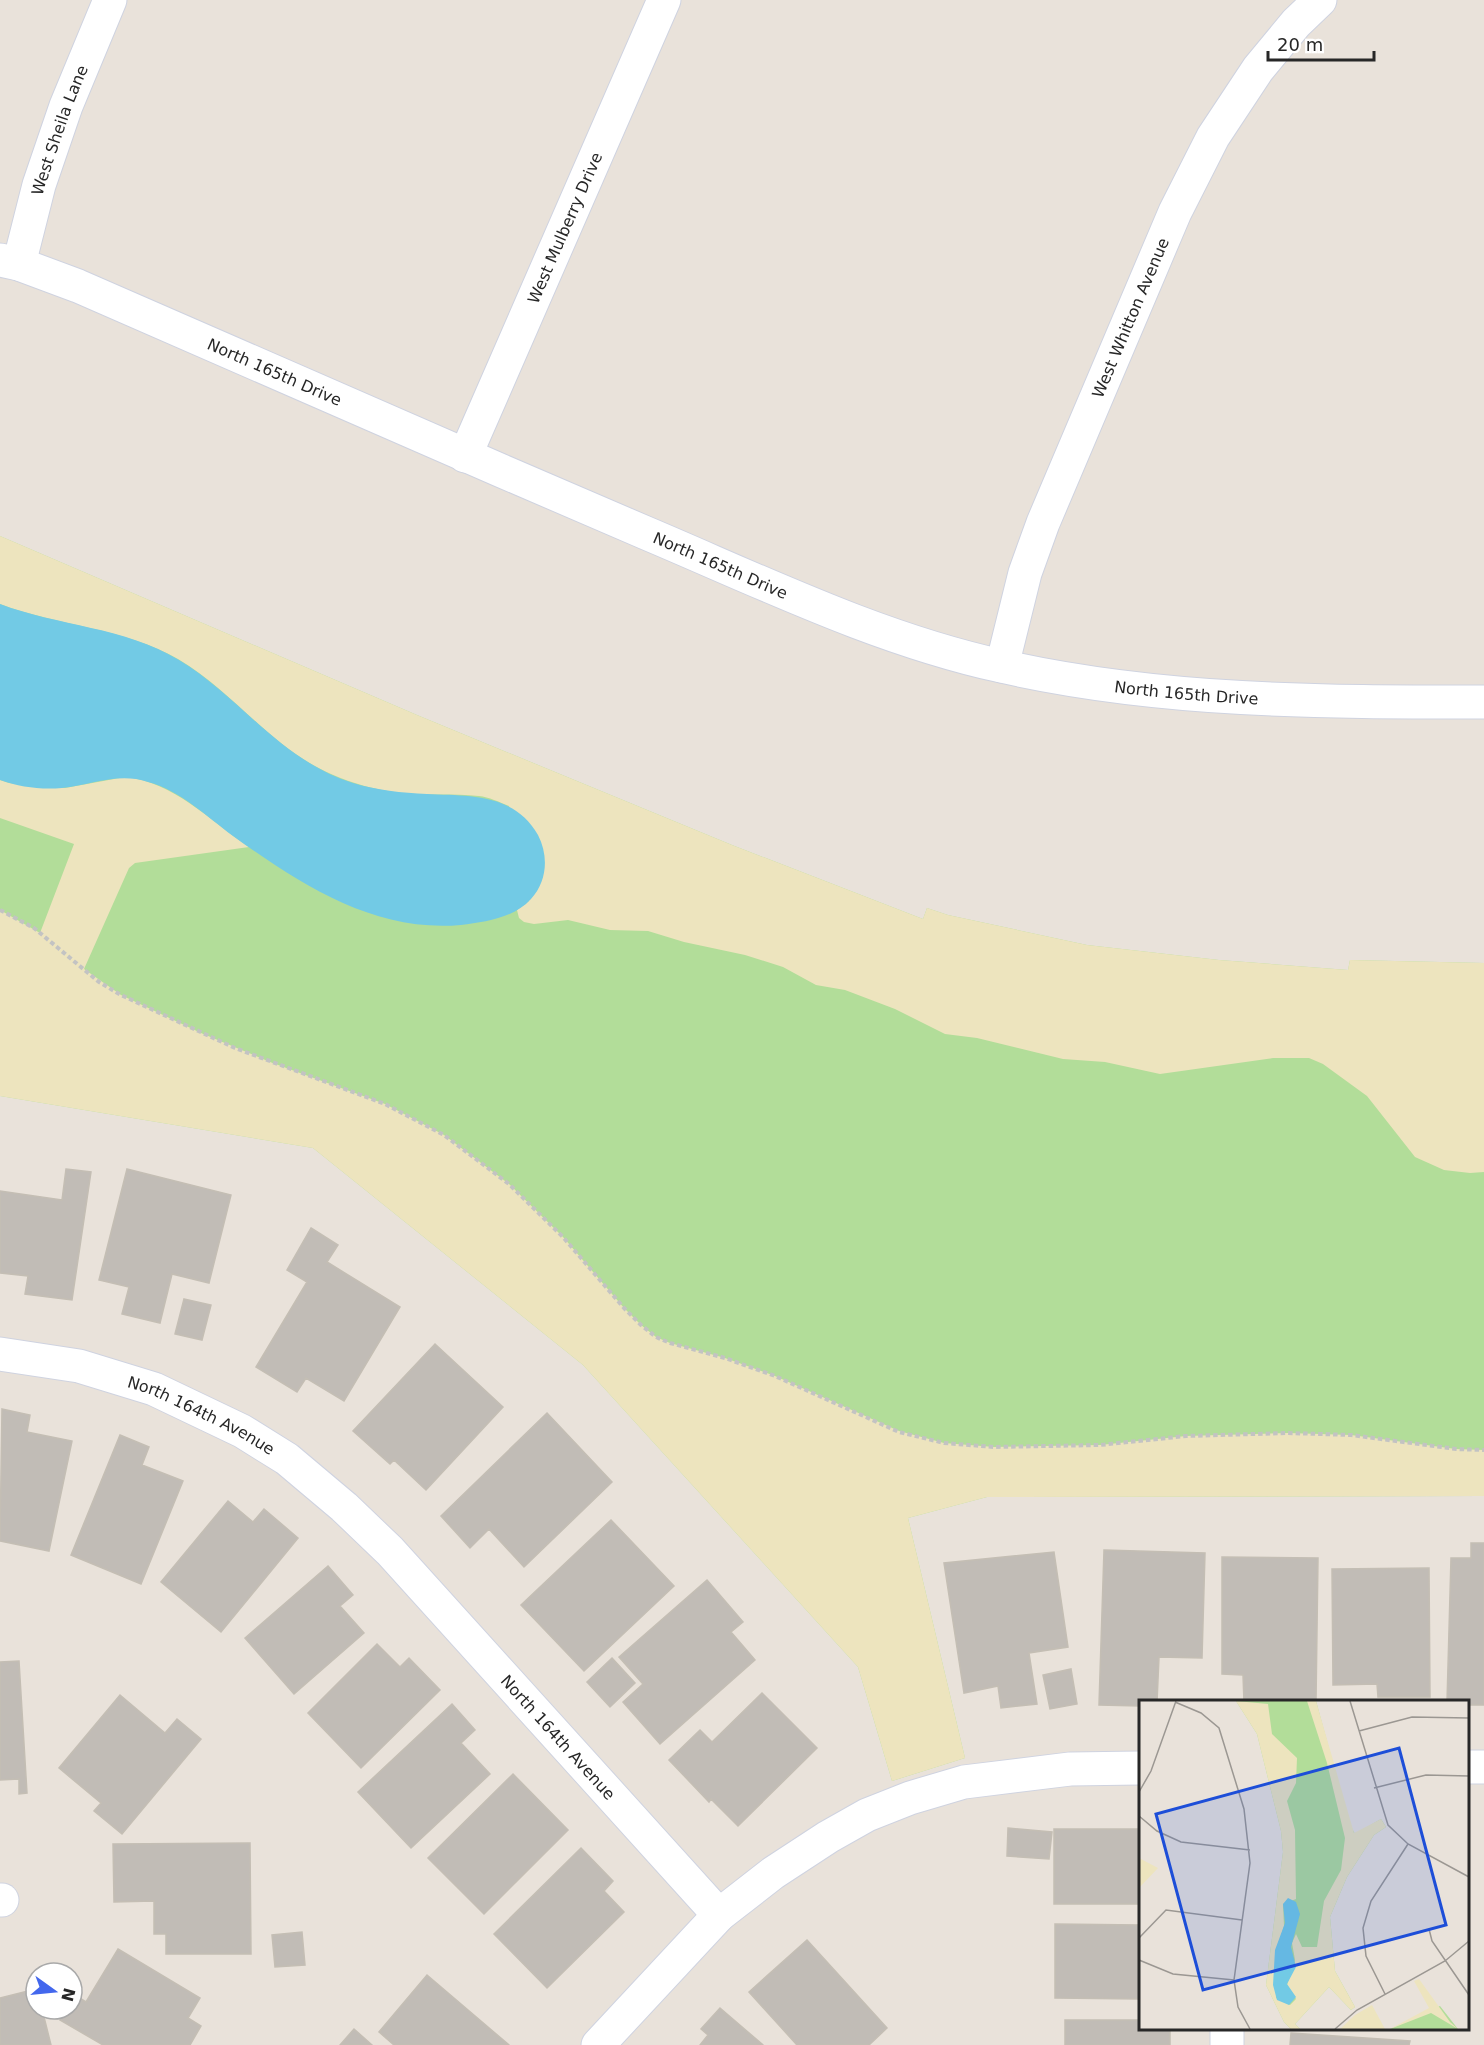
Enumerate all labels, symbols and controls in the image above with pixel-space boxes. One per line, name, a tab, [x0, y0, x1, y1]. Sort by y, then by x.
scale bar	[1268, 24, 1374, 62]
text: 20 m	[1277, 34, 1323, 55]
street label: West Sheila Lane	[27, 62, 91, 197]
street label: West Mulberry Drive	[523, 149, 606, 306]
street label: West Whitton Avenue	[1088, 235, 1172, 401]
street label: North 165th Drive	[205, 334, 345, 410]
street label: North 165th Drive	[650, 528, 791, 603]
street label: North 165th Drive	[1113, 677, 1259, 708]
street label: North 164th Avenue	[125, 1372, 278, 1459]
street label: North 164th Avenue	[497, 1671, 619, 1803]
inset map	[1139, 1700, 1469, 2030]
north arrow	[24, 1961, 84, 2021]
text: N	[57, 1986, 79, 2004]

